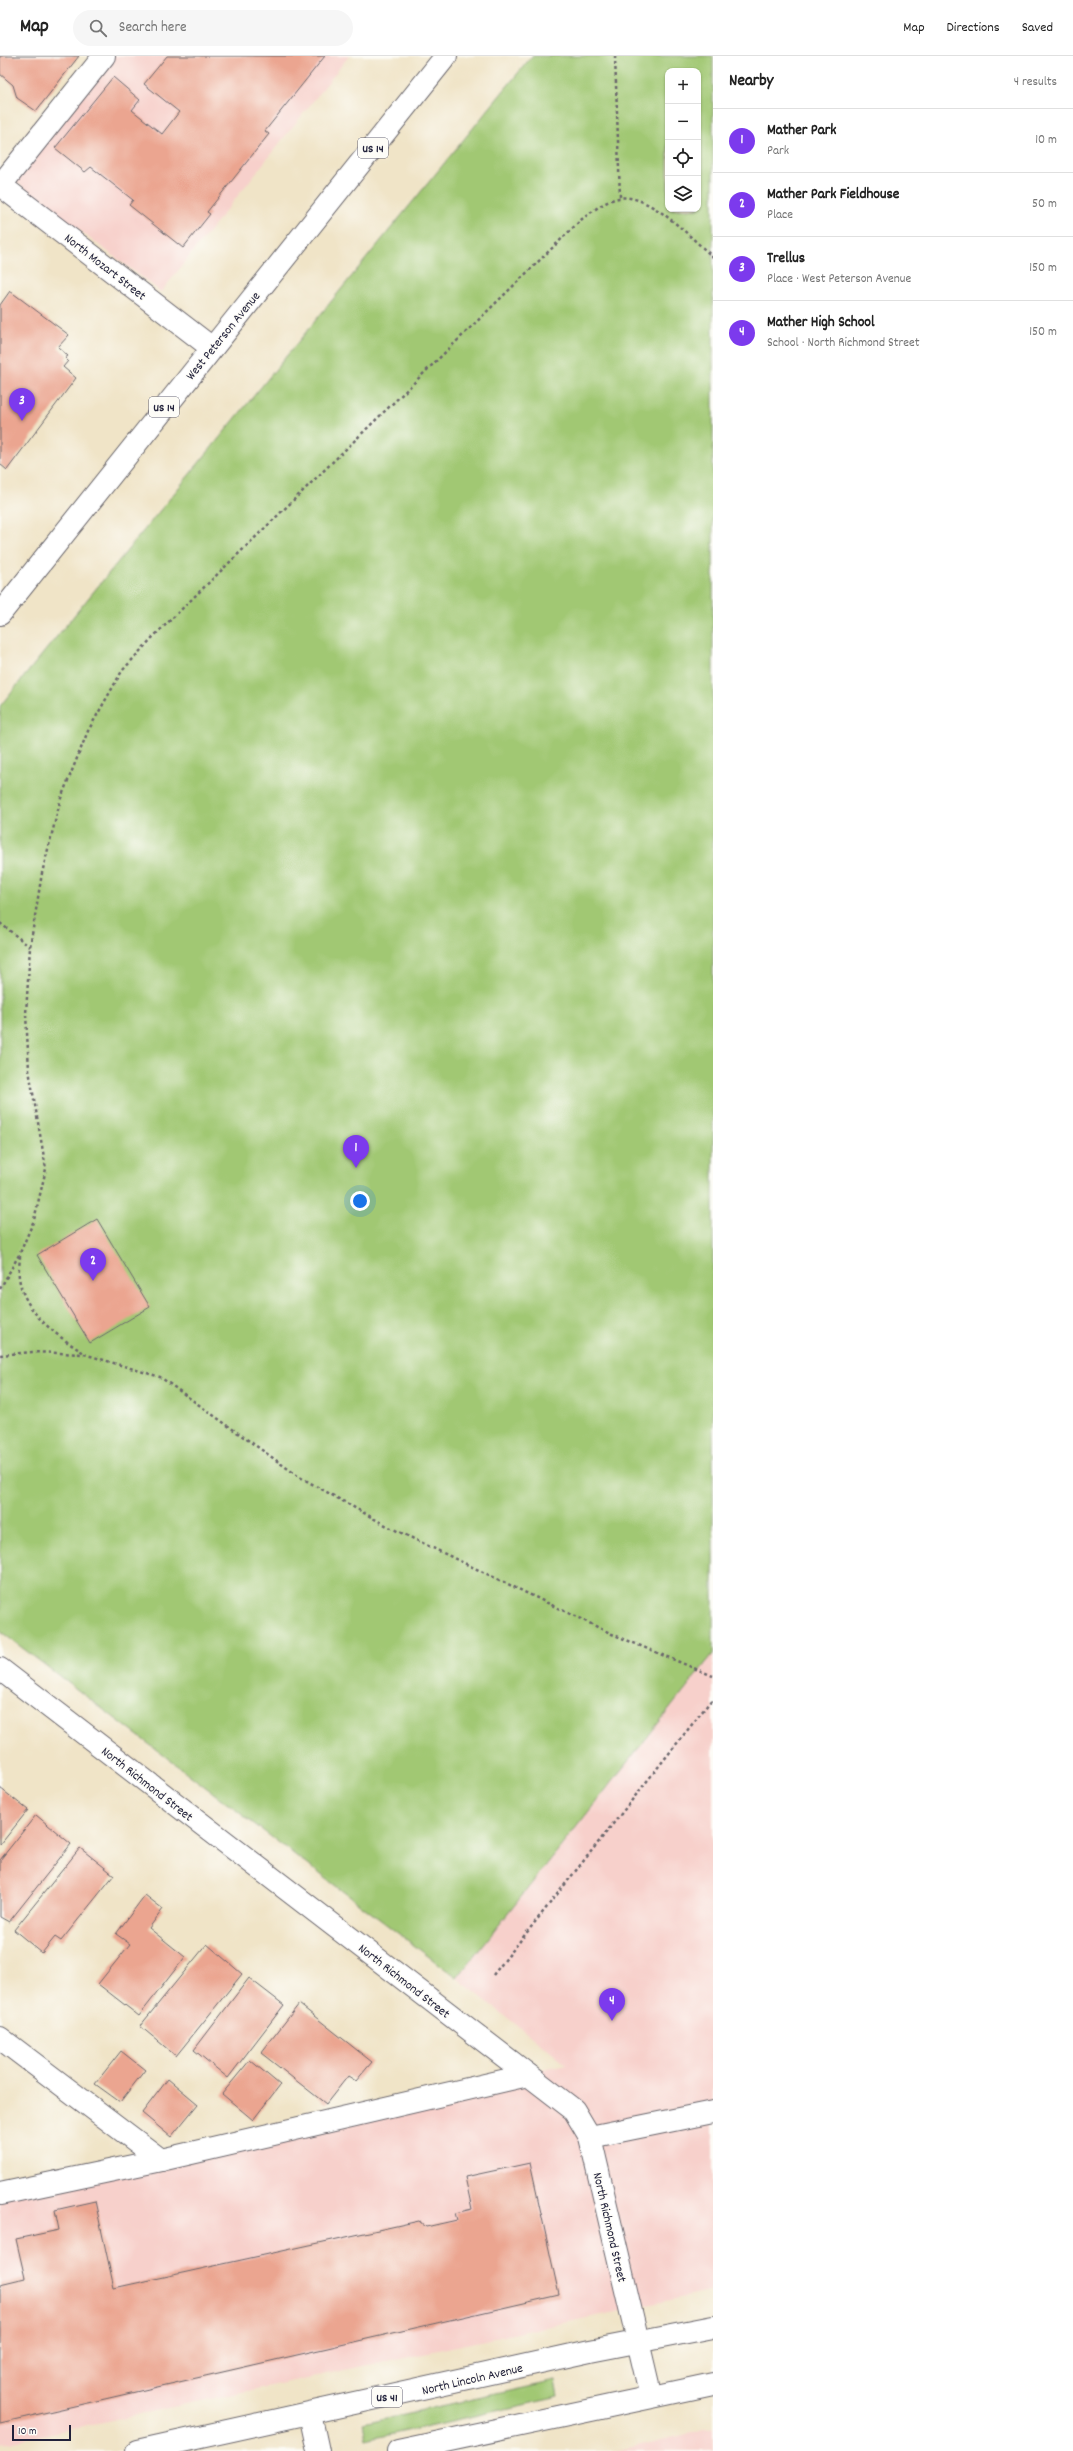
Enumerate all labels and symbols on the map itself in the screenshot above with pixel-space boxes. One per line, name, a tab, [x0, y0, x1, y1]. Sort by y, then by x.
road number: US 14	[358, 138, 388, 158]
street label: North Mozart Street	[59, 230, 150, 306]
street label: West Peterson Avenue	[182, 288, 266, 385]
pin: 3	[9, 388, 35, 421]
road number: US 14	[149, 397, 179, 417]
pin: 1	[343, 1135, 369, 1168]
your location	[350, 1191, 370, 1211]
pin: 2	[80, 1248, 106, 1281]
street label: North Richmond Street	[96, 1743, 197, 1827]
street label: North Richmond Street	[353, 1940, 454, 2024]
pin: 4	[599, 1988, 625, 2021]
street label: North Richmond Street	[587, 2171, 630, 2284]
street label: North Lincoln Avenue	[420, 2360, 525, 2401]
road number: US 41	[372, 2387, 402, 2407]
scale bar	[12, 2423, 71, 2442]

